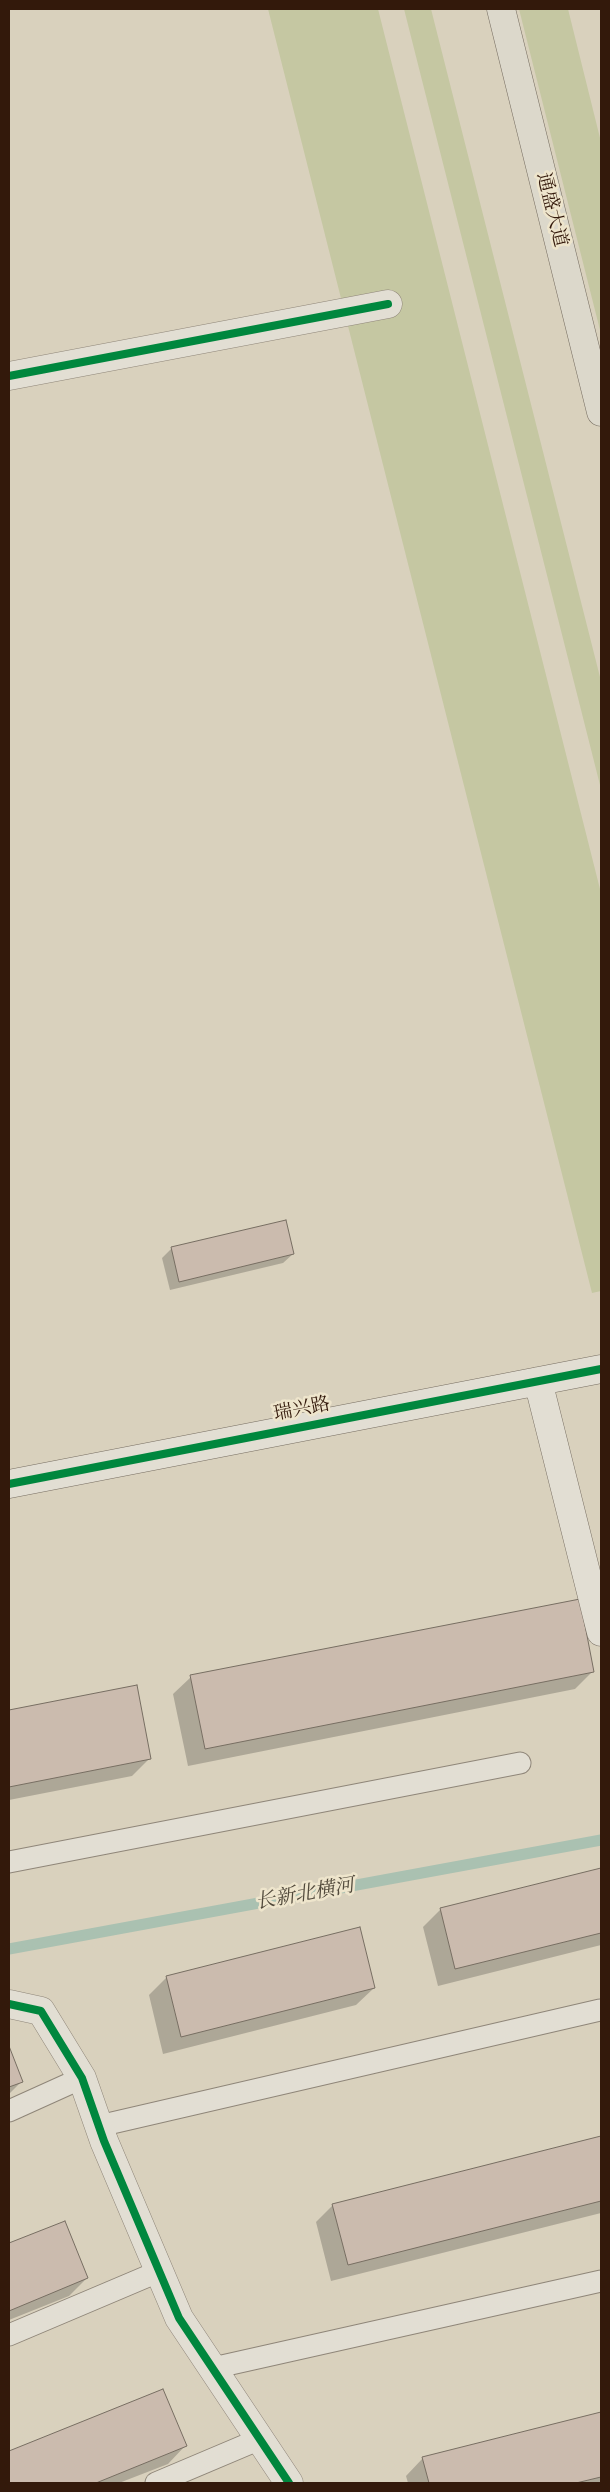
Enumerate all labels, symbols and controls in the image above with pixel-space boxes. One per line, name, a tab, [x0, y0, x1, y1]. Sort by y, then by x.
street label: 通盛大道	[531, 170, 571, 250]
street label: 瑞兴路	[272, 1393, 332, 1427]
water label: 长新北横河	[254, 1874, 356, 1916]

